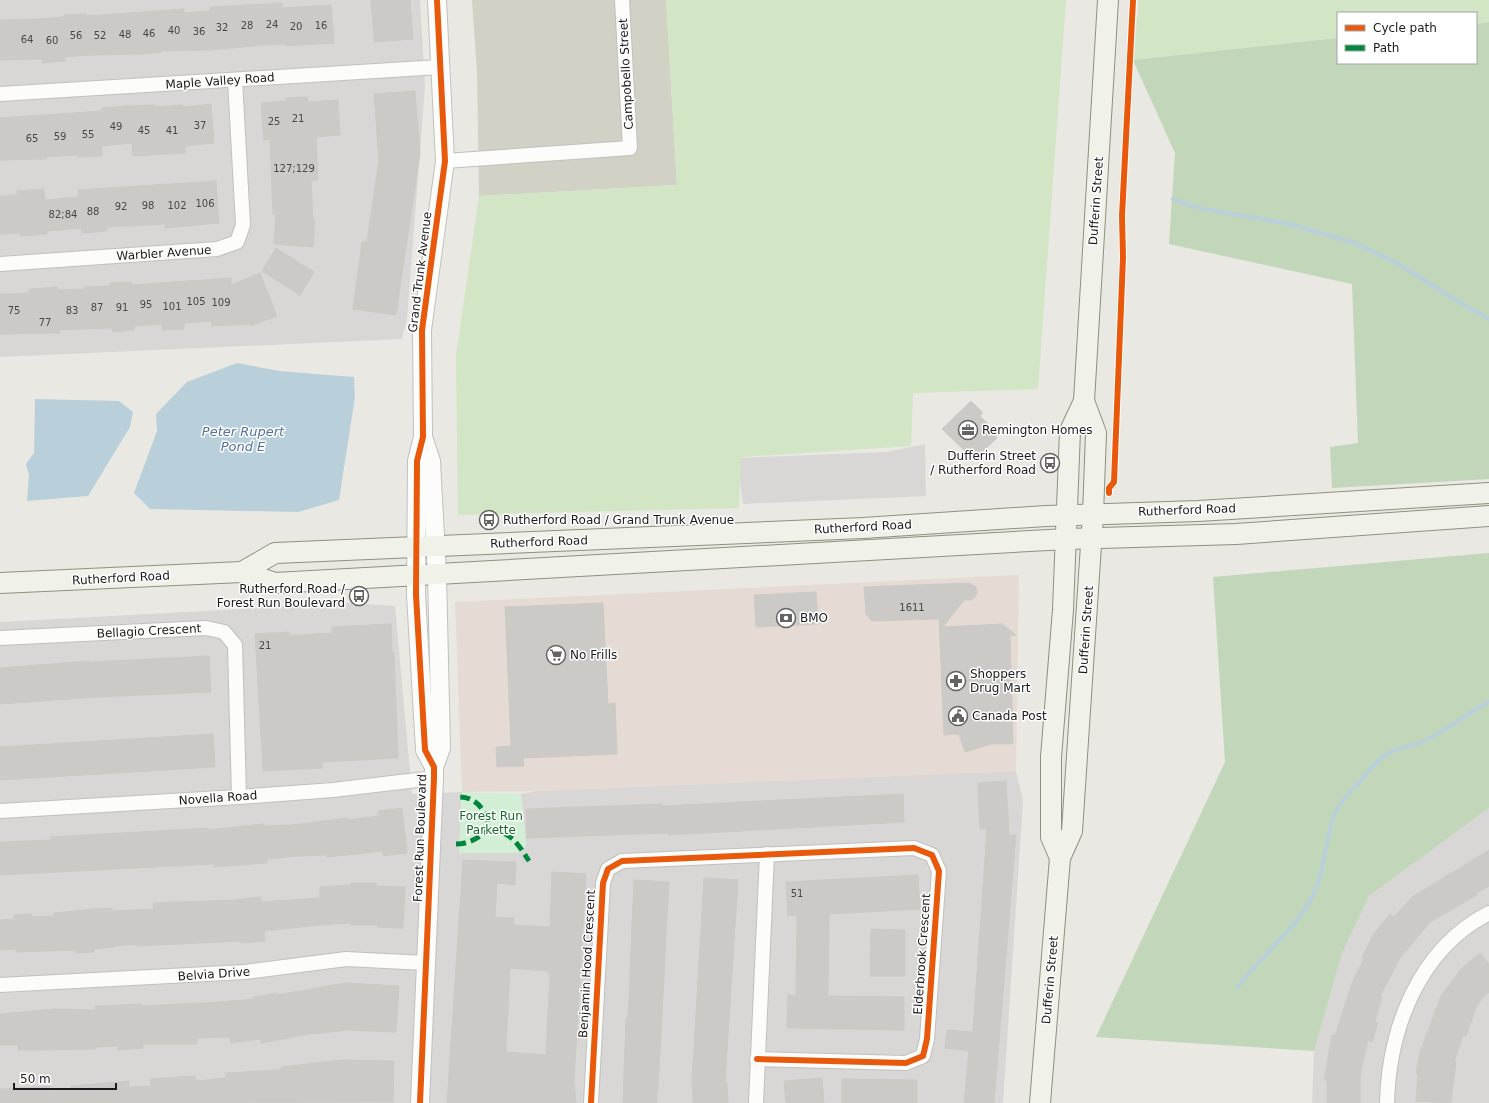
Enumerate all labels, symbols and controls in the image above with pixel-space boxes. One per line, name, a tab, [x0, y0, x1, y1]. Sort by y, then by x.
legend	[1337, 12, 1477, 64]
street label: Campobello Street	[616, 18, 636, 130]
house number: 24	[266, 19, 278, 30]
house number: 28	[241, 20, 253, 31]
house number: 16	[315, 20, 327, 31]
house number: 20	[290, 21, 302, 32]
text: Cycle path	[1373, 21, 1437, 35]
house number: 32	[216, 22, 228, 33]
house number: 40	[168, 25, 180, 36]
house number: 36	[193, 26, 205, 37]
house number: 46	[143, 28, 155, 39]
house number: 48	[119, 29, 131, 40]
house number: 56	[70, 30, 82, 41]
house number: 52	[94, 30, 106, 41]
house number: 64	[21, 34, 33, 45]
house number: 60	[46, 35, 58, 46]
text: Path	[1373, 41, 1399, 55]
street label: Maple Valley Road	[165, 70, 275, 92]
house number: 21	[292, 113, 304, 124]
house number: 25	[268, 116, 280, 127]
house number: 37	[194, 120, 206, 131]
house number: 49	[110, 121, 122, 132]
house number: 45	[138, 125, 150, 136]
house number: 41	[166, 125, 178, 136]
house number: 55	[82, 129, 94, 140]
house number: 59	[54, 131, 66, 142]
house number: 65	[26, 133, 38, 144]
street label: Dufferin Street	[1086, 156, 1106, 246]
house number: 127;129	[273, 163, 315, 174]
house number: 106	[195, 198, 215, 209]
house number: 98	[142, 200, 154, 211]
house number: 102	[167, 200, 187, 211]
house number: 92	[115, 201, 127, 212]
house number: 88	[87, 206, 99, 217]
house number: 82;84	[49, 209, 77, 220]
street label: Grand Trunk Avenue	[406, 211, 434, 333]
street label: Warbler Avenue	[116, 243, 212, 263]
house number: 105	[186, 296, 206, 307]
house number: 109	[211, 297, 231, 308]
house number: 95	[140, 299, 152, 310]
house number: 101	[162, 301, 182, 312]
house number: 87	[91, 302, 103, 313]
house number: 91	[116, 302, 128, 313]
house number: 75	[8, 305, 20, 316]
house number: 83	[66, 305, 78, 316]
house number: 77	[39, 317, 51, 328]
office icon: Remington Homes	[957, 419, 979, 441]
place label: Remington Homes	[982, 423, 1093, 437]
water label: Peter Rupert Pond E	[202, 424, 285, 454]
place label: Dufferin Street / Rutherford Road	[930, 449, 1036, 477]
bus stop icon: Dufferin Street / Rutherford Road	[1039, 452, 1061, 474]
street label: Rutherford Road	[1138, 501, 1236, 519]
bus stop icon: Rutherford Road / Grand Trunk Avenue	[478, 509, 500, 531]
place label: Rutherford Road / Grand Trunk Avenue	[503, 513, 734, 527]
street label: Rutherford Road	[814, 517, 912, 537]
street label: Rutherford Road	[490, 533, 588, 551]
street label: Rutherford Road	[72, 568, 170, 588]
place label: Rutherford Road / Forest Run Boulevard	[217, 582, 346, 610]
bus stop icon: Rutherford Road / Forest Run Boulevard	[348, 585, 370, 607]
street label: Dufferin Street	[1076, 585, 1096, 675]
house number: 1611	[899, 602, 925, 613]
bank icon: BMO	[775, 607, 797, 629]
place label: BMO	[800, 611, 828, 625]
street label: Bellagio Crescent	[96, 621, 202, 641]
house number: 21	[259, 640, 271, 651]
supermarket icon: No Frills	[545, 644, 567, 666]
place label: No Frills	[570, 648, 617, 662]
place label: Shoppers Drug Mart	[970, 667, 1031, 695]
pharmacy icon: Shoppers Drug Mart	[945, 670, 967, 692]
public building icon: Canada Post	[947, 705, 969, 727]
place label: Canada Post	[972, 709, 1047, 723]
street label: Forest Run Boulevard	[411, 774, 429, 902]
street label: Novella Road	[178, 788, 258, 808]
park label: Forest Run Parkette	[459, 809, 523, 837]
house number: 51	[791, 888, 803, 899]
street label: Benjamin Hood Crescent	[576, 889, 598, 1038]
street label: Elderbrook Crescent	[911, 893, 933, 1015]
street label: Dufferin Street	[1039, 935, 1061, 1025]
street label: Belvia Drive	[177, 964, 251, 984]
scale bar	[14, 1065, 116, 1091]
text: 50 m	[20, 1072, 51, 1086]

